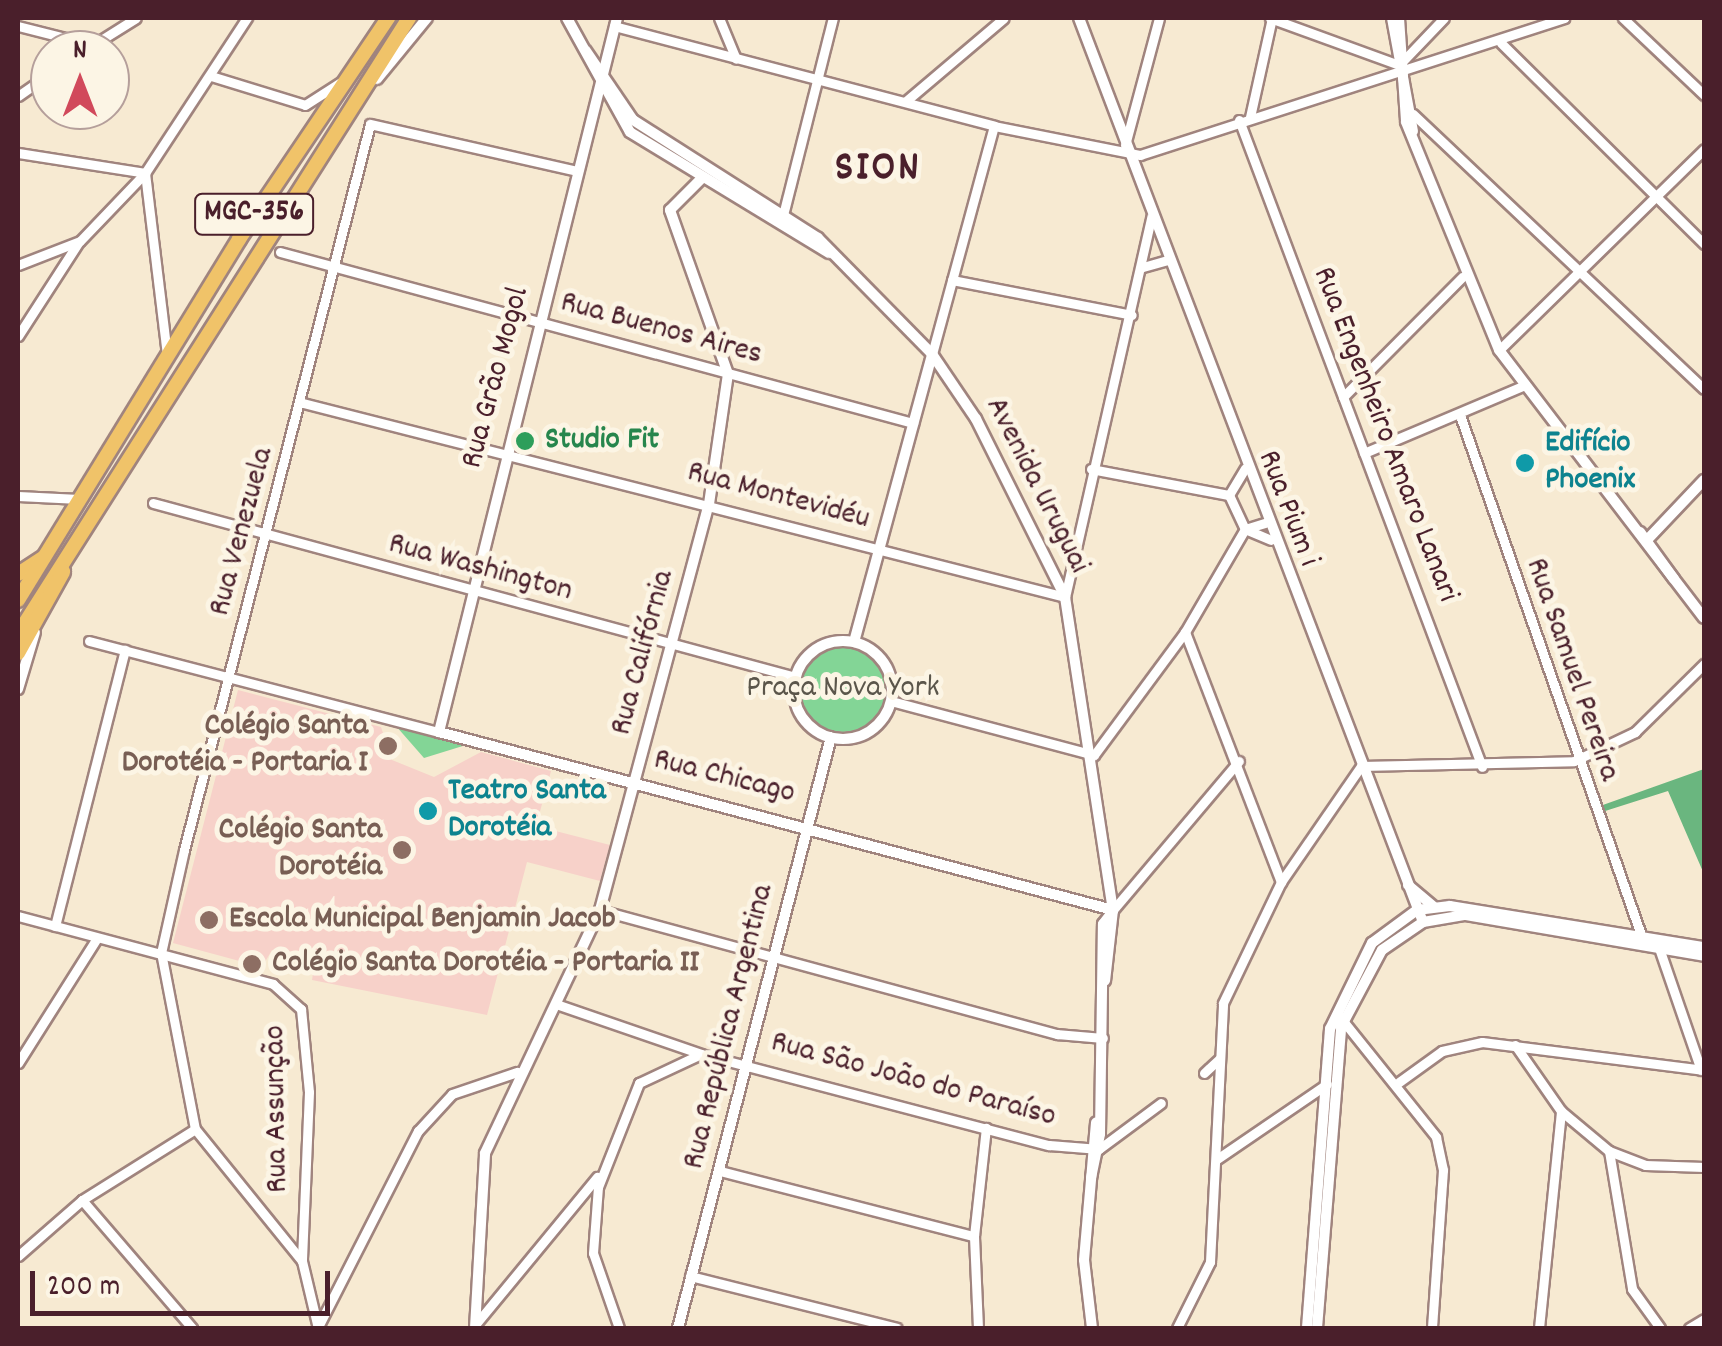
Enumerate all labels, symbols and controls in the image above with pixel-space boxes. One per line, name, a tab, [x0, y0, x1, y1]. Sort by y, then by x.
north arrow	[30, 30, 130, 130]
text: N	[73, 32, 87, 72]
district label: SION	[835, 145, 921, 195]
road number: MGC-356	[194, 189, 314, 239]
street label: Rua Engenheiro Amaro Lanari	[1302, 262, 1466, 608]
street label: Rua Grão Mogol	[454, 283, 540, 473]
street label: Rua Buenos Aires	[556, 285, 766, 375]
street label: Avenida Uruguai	[975, 391, 1097, 581]
place label: Studio Fit	[545, 422, 659, 460]
place label: Edifício Phoenix	[1545, 426, 1635, 501]
marker: Studio Fit	[514, 430, 536, 452]
street label: Rua Venezuela	[202, 444, 284, 620]
street label: Rua Pium i	[1247, 446, 1327, 572]
marker: Edifício Phoenix	[1514, 452, 1536, 474]
street label: Rua Montevidéu	[683, 454, 873, 540]
street label: Rua Washington	[384, 526, 576, 612]
street label: Rua Samuel Pereira	[1515, 554, 1627, 786]
street label: Rua Califórnia	[604, 566, 684, 740]
park label: Praça Nova York	[746, 670, 940, 708]
place label: Colégio Santa Dorotéia - Portaria I	[122, 709, 368, 784]
marker: Colégio Santa Dorotéia - Portaria I	[377, 735, 399, 757]
street label: Rua Chicago	[649, 742, 799, 814]
place label: Teatro Santa Dorotéia	[448, 774, 606, 849]
marker: Teatro Santa Dorotéia	[417, 800, 439, 822]
place label: Colégio Santa Dorotéia	[218, 813, 382, 888]
marker: Colégio Santa Dorotéia	[391, 839, 413, 861]
street label: Rua República Argentina	[676, 881, 784, 1173]
place label: Escola Municipal Benjamin Jacob	[229, 901, 616, 939]
marker: Escola Municipal Benjamin Jacob	[198, 909, 220, 931]
place label: Colégio Santa Dorotéia - Portaria II	[272, 945, 699, 983]
marker: Colégio Santa Dorotéia - Portaria II	[241, 953, 263, 975]
street label: Rua São João do Paraíso	[766, 1024, 1060, 1138]
street label: Rua Assunção	[257, 1025, 299, 1193]
scale bar	[35, 1251, 335, 1313]
text: 200 m	[47, 1267, 120, 1310]

